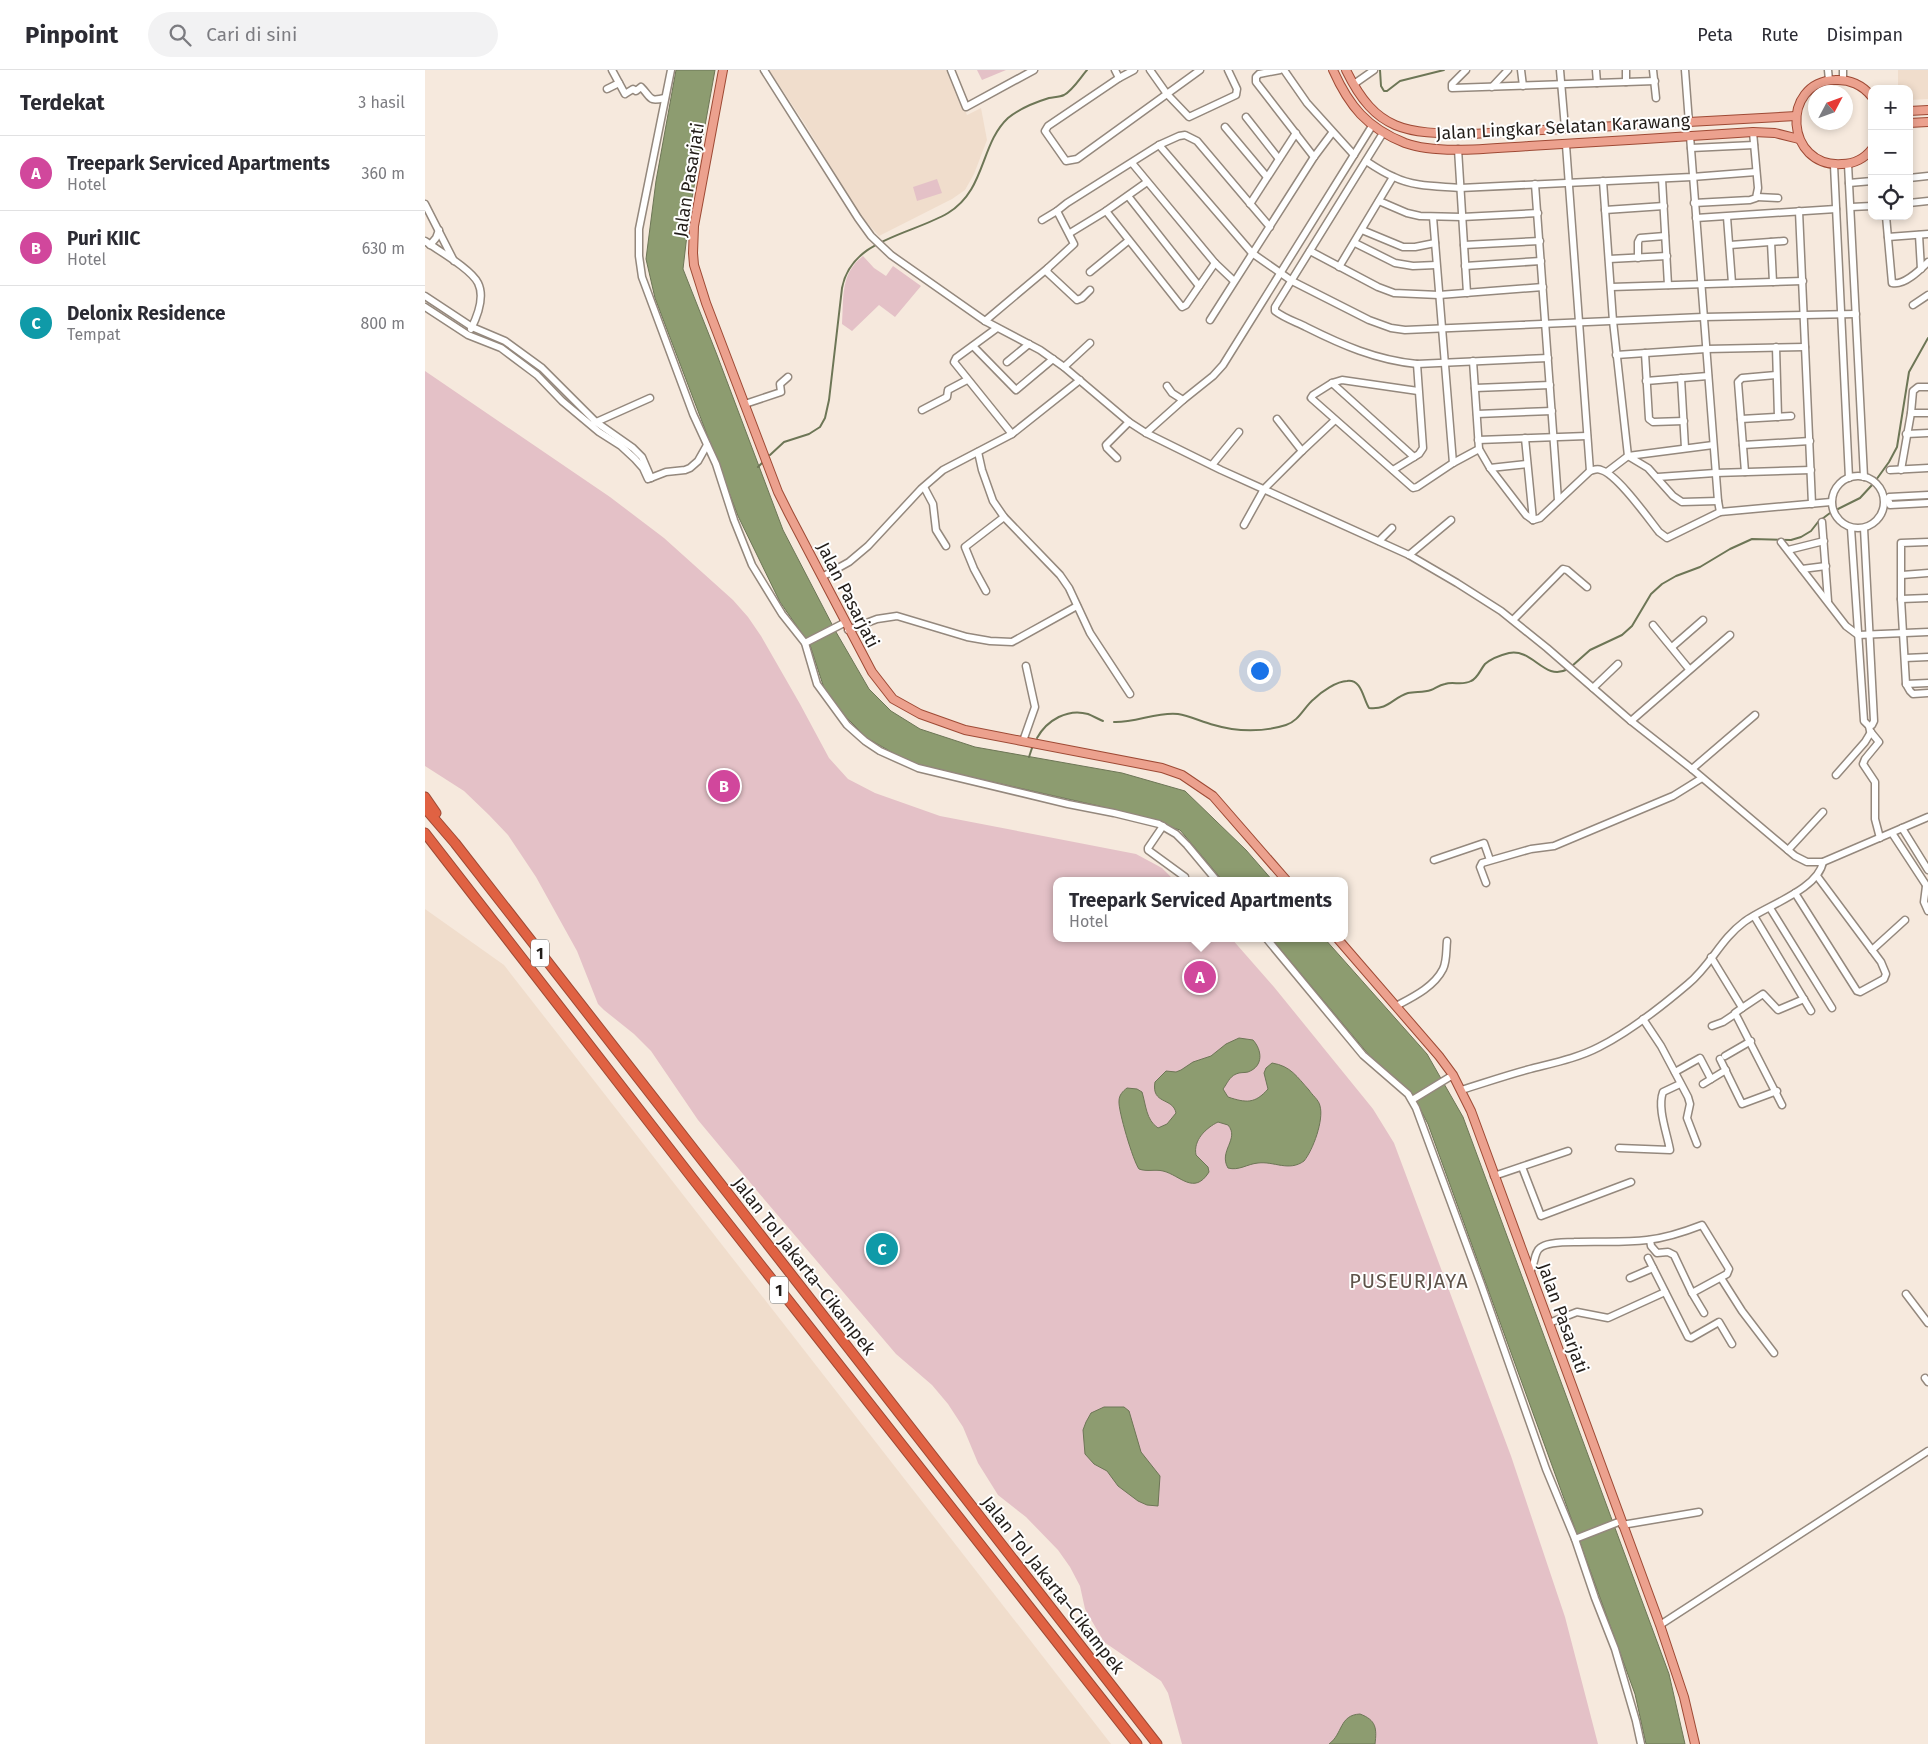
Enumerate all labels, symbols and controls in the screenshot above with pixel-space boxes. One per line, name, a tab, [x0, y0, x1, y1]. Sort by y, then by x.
search box	[148, 12, 498, 57]
text: Pinpoint	[25, 21, 118, 49]
icon: search	[166, 21, 194, 49]
text: Cari di sini	[206, 23, 297, 46]
text: Peta	[1697, 24, 1733, 46]
text: Rute	[1761, 24, 1799, 46]
text: Disimpan	[1827, 24, 1903, 46]
north arrow	[1808, 85, 1853, 130]
map controls	[1868, 85, 1913, 220]
button: +	[1868, 85, 1913, 130]
text: Terdekat	[20, 90, 105, 116]
text: 3 hasil	[358, 93, 405, 112]
street label: Jalan Lingkar Selatan Karawang	[1435, 109, 1691, 145]
street label: Jalan Pasarjati	[669, 121, 709, 239]
button: −	[1868, 130, 1913, 175]
text: Treepark Serviced Apartments	[67, 152, 330, 175]
text: A	[31, 164, 41, 183]
text: 360 m	[362, 164, 405, 183]
text: Hotel	[67, 175, 106, 194]
button: locate	[1868, 175, 1913, 220]
text: Puri KIIC	[67, 227, 140, 250]
text: B	[31, 239, 41, 258]
text: 630 m	[362, 239, 405, 258]
text: Hotel	[67, 250, 106, 269]
text: Delonix Residence	[67, 302, 226, 325]
text: C	[31, 314, 41, 333]
text: 800 m	[360, 314, 405, 333]
text: Tempat	[67, 325, 121, 344]
street label: Jalan Pasarjati	[812, 538, 884, 652]
your location	[1247, 658, 1273, 684]
pin: B	[708, 767, 740, 805]
popup	[1053, 877, 1348, 942]
text: Treepark Serviced Apartments	[1069, 889, 1332, 912]
text: Hotel	[1069, 912, 1108, 931]
road number: 1	[531, 940, 549, 966]
pin: A	[1184, 958, 1216, 996]
street label: Jalan Tol Jakarta–Cikampek	[728, 1173, 881, 1360]
pin: C	[866, 1230, 898, 1268]
street label: Jalan Pasarjati	[1533, 1260, 1593, 1376]
district label: PUSEURJAYA	[1349, 1269, 1469, 1293]
road number: 1	[770, 1276, 788, 1304]
street label: Jalan Tol Jakarta–Cikampek	[977, 1492, 1130, 1679]

